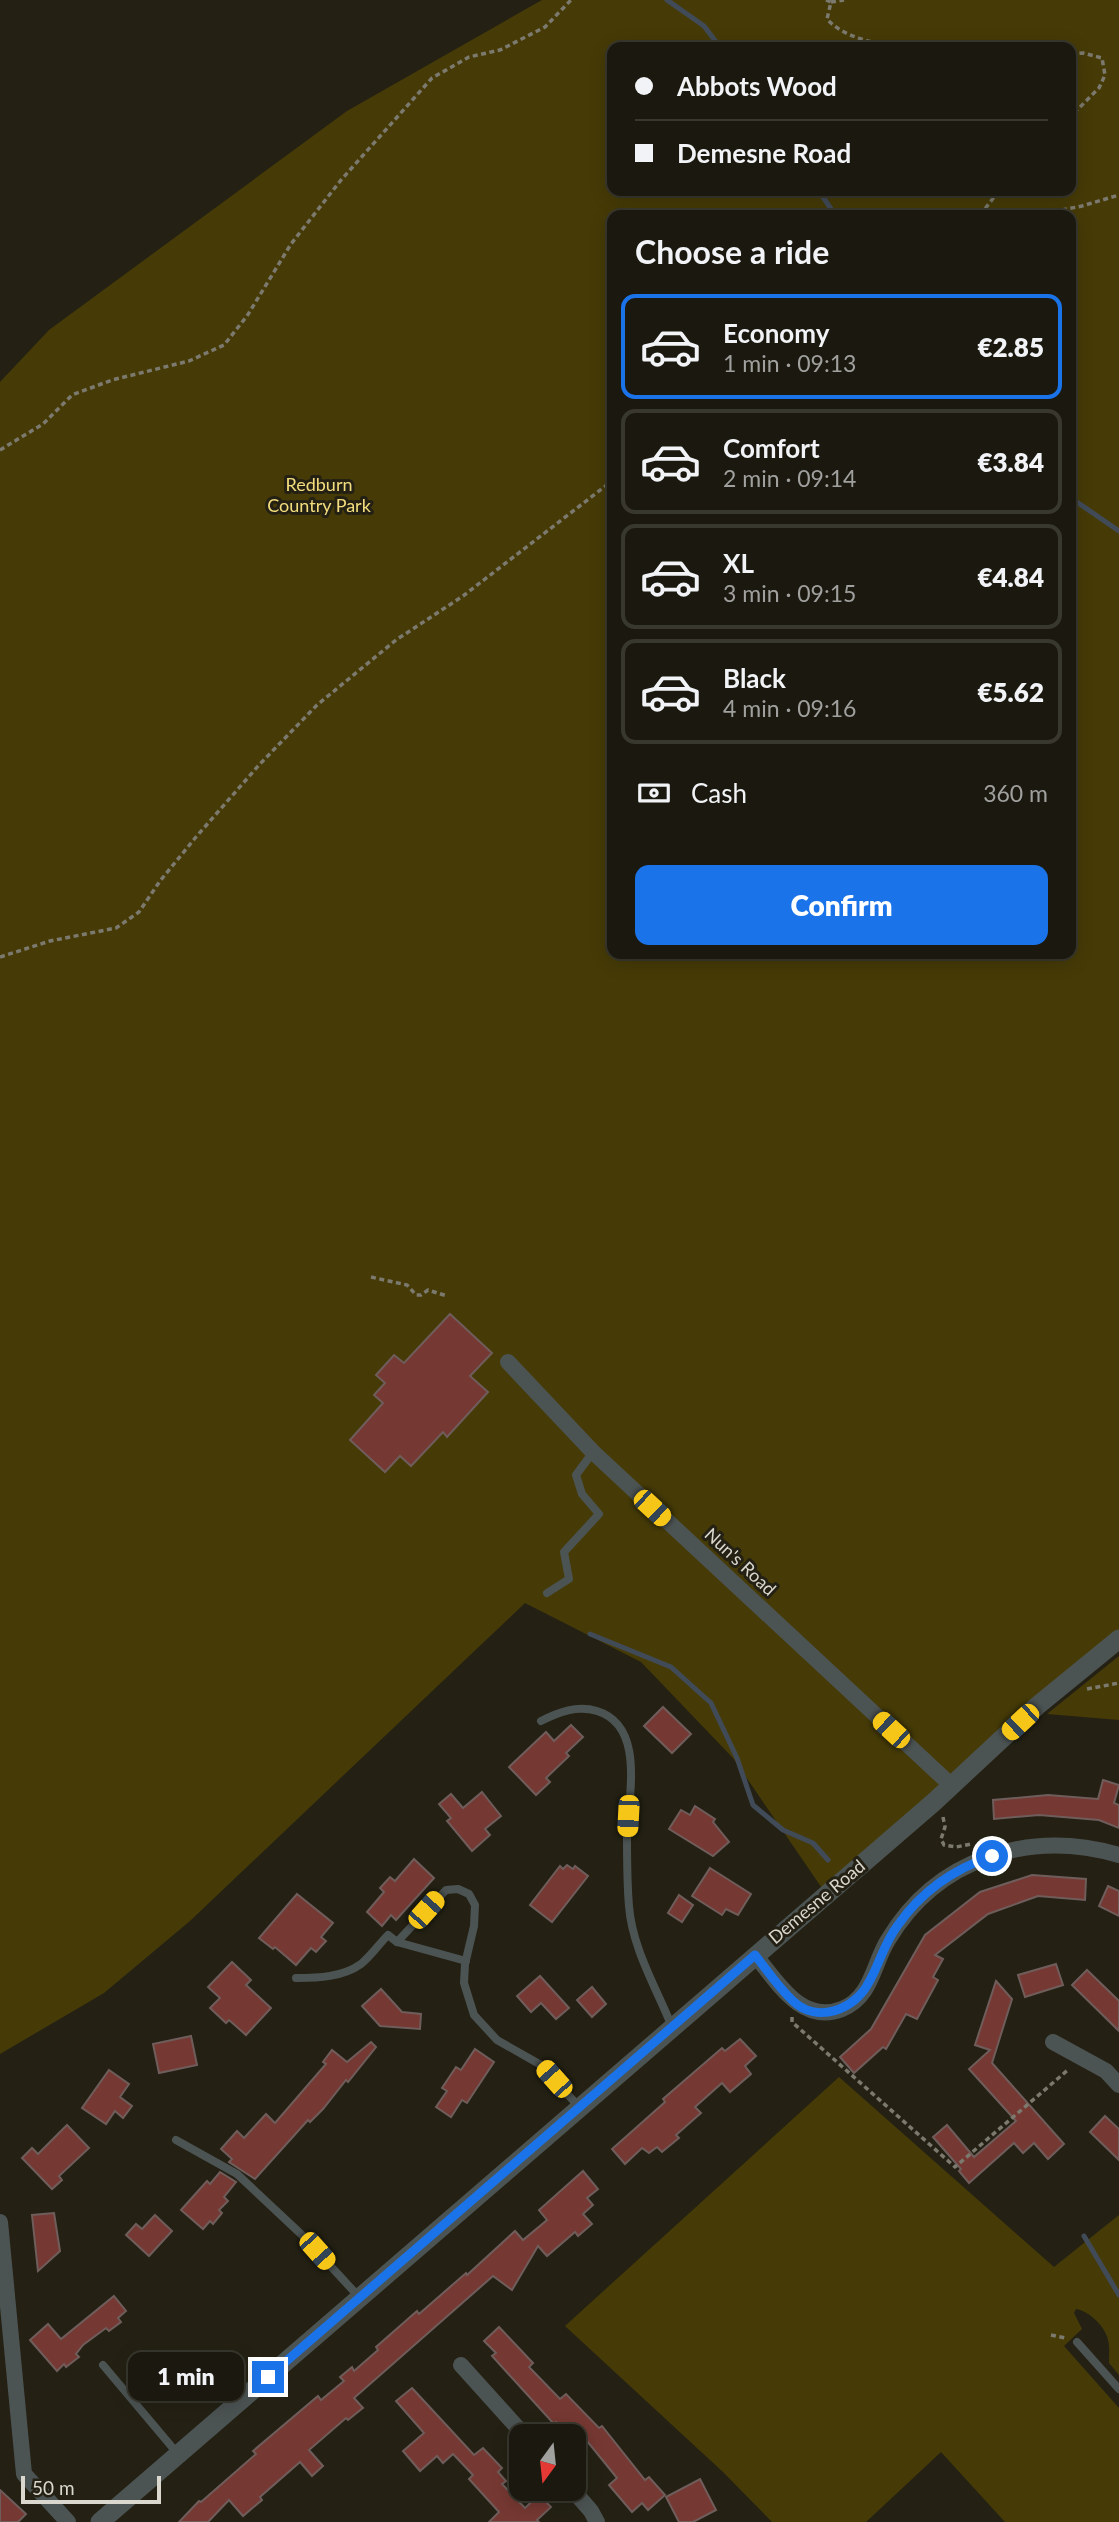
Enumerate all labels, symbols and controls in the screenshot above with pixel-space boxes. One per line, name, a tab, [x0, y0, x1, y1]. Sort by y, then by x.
text: Abbots Wood	[677, 70, 837, 102]
text: Demesne Road	[677, 137, 851, 169]
text: Choose a ride	[635, 232, 829, 271]
icon: car	[639, 315, 702, 378]
text: Economy	[723, 317, 829, 349]
text: €2.85	[977, 331, 1044, 363]
text: 1 min · 09:13	[723, 349, 856, 377]
icon: car	[639, 430, 702, 493]
text: Comfort	[723, 432, 820, 464]
text: €3.84	[977, 446, 1044, 478]
text: 2 min · 09:14	[723, 464, 856, 492]
park label: Redburn Country Park	[267, 473, 372, 516]
icon: car	[639, 545, 702, 608]
text: XL	[723, 547, 754, 579]
text: €4.84	[977, 561, 1044, 593]
text: 3 min · 09:15	[723, 579, 856, 607]
icon: car	[639, 660, 702, 723]
text: Black	[723, 662, 786, 694]
text: €5.62	[977, 676, 1044, 708]
text: 4 min · 09:16	[723, 694, 856, 722]
icon: cash	[635, 774, 673, 812]
text: Cash	[691, 777, 747, 809]
text: 360 m	[983, 779, 1048, 807]
button: Confirm	[635, 865, 1048, 945]
car	[630, 1486, 675, 1530]
street label: Nun's Road	[701, 1523, 781, 1600]
car	[998, 1700, 1043, 1744]
car	[869, 1708, 914, 1752]
car	[617, 1794, 640, 1838]
route start	[976, 1840, 1008, 1872]
street label: Demesne Road	[764, 1854, 869, 1948]
car	[405, 1887, 448, 1933]
car	[533, 2056, 576, 2102]
car	[296, 2228, 339, 2274]
callout: 1 min	[128, 2352, 244, 2402]
route end	[252, 2361, 284, 2393]
text: 1 min	[157, 2362, 215, 2390]
north arrow	[509, 2424, 586, 2501]
map controls	[509, 2424, 586, 2501]
scale bar	[21, 2473, 161, 2505]
text: 50 m	[32, 2476, 75, 2499]

